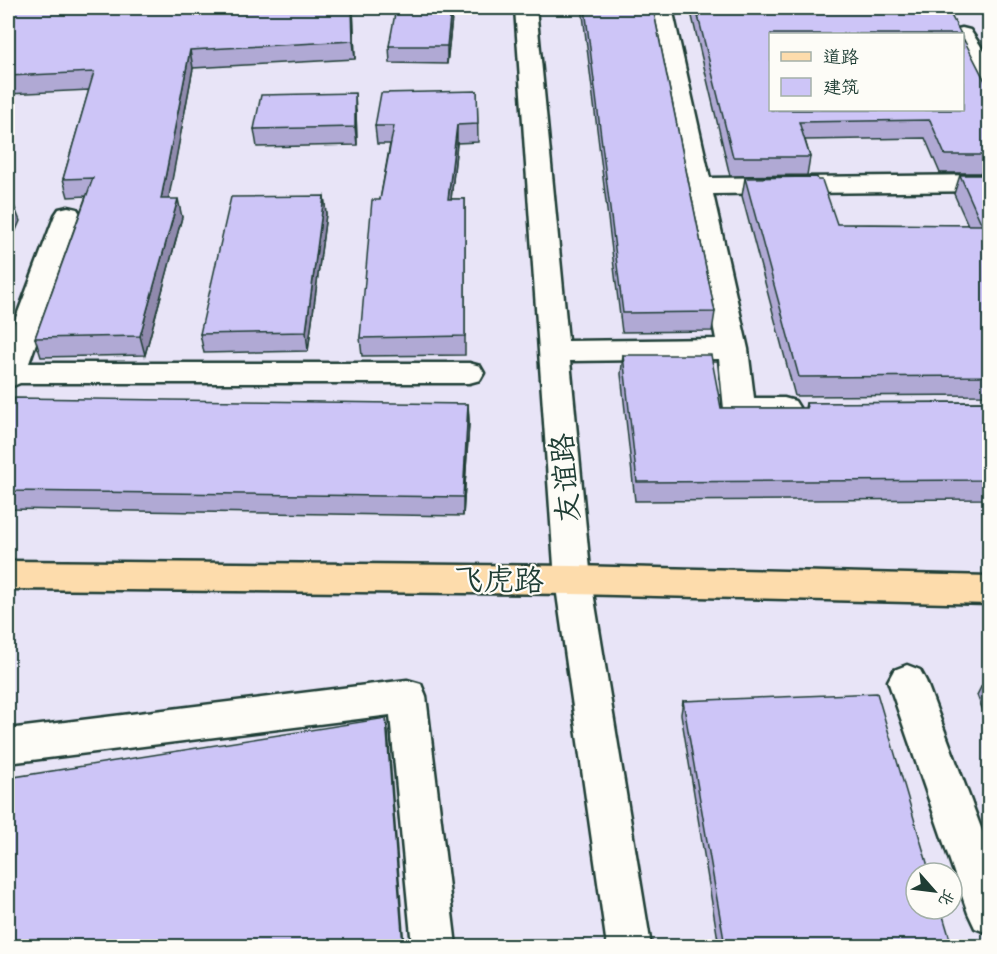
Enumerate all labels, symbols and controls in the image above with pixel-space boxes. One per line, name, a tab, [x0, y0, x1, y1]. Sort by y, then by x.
legend	[769, 33, 964, 111]
text: 道路	[823, 46, 859, 68]
text: 建筑	[823, 76, 859, 98]
street label: 友谊路	[542, 432, 588, 524]
street label: 飞虎路	[454, 560, 544, 600]
north arrow	[904, 861, 964, 921]
text: 北	[934, 886, 959, 909]

